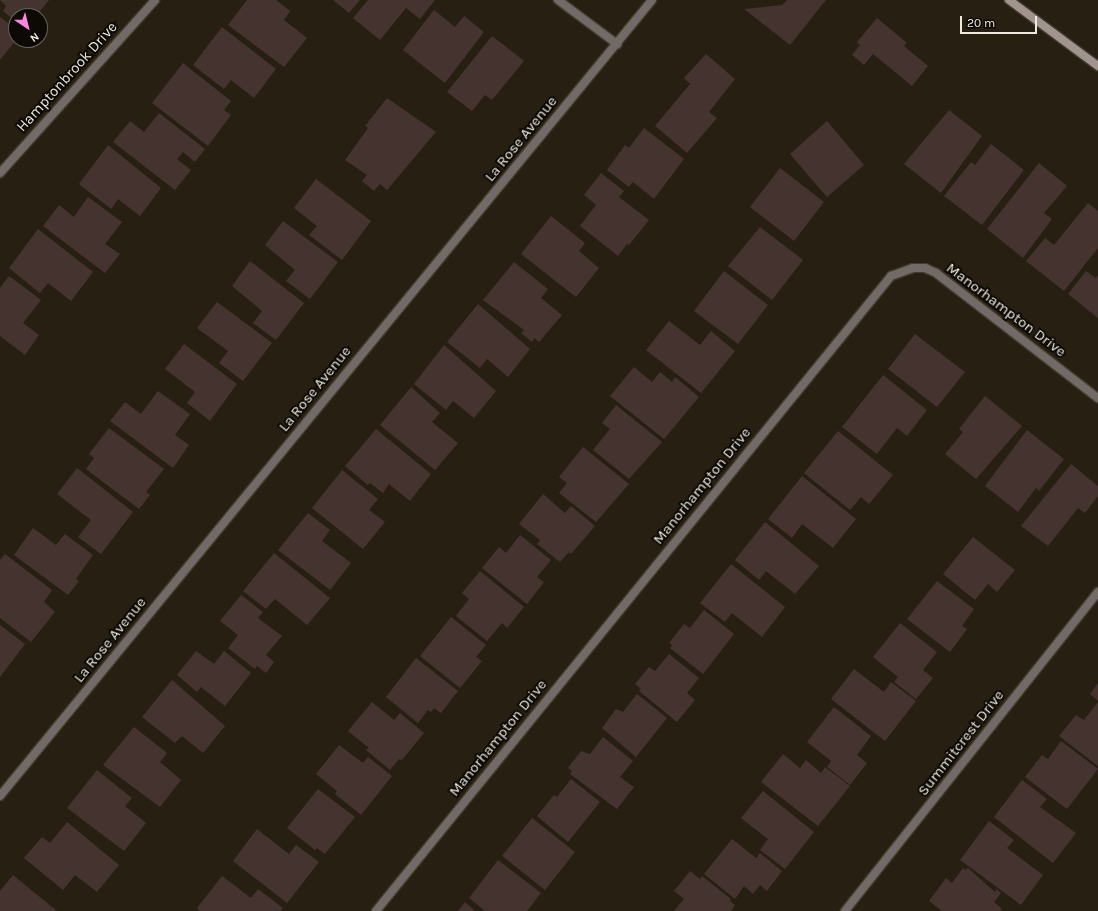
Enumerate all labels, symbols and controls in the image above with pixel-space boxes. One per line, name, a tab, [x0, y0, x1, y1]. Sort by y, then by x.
north arrow	[8, 8, 48, 48]
scale bar	[962, 8, 1039, 34]
text: 20 m	[967, 16, 995, 30]
street label: Hamptonbrook Drive	[13, 18, 121, 136]
text: N	[28, 30, 42, 45]
street label: La Rose Avenue	[481, 93, 561, 185]
street label: Manorhampton Drive	[943, 259, 1069, 361]
street label: La Rose Avenue	[275, 343, 355, 435]
street label: Manorhampton Drive	[649, 424, 755, 548]
street label: La Rose Avenue	[70, 594, 150, 686]
street label: Manorhampton Drive	[445, 676, 551, 800]
street label: Summitcrest Drive	[914, 687, 1008, 799]

